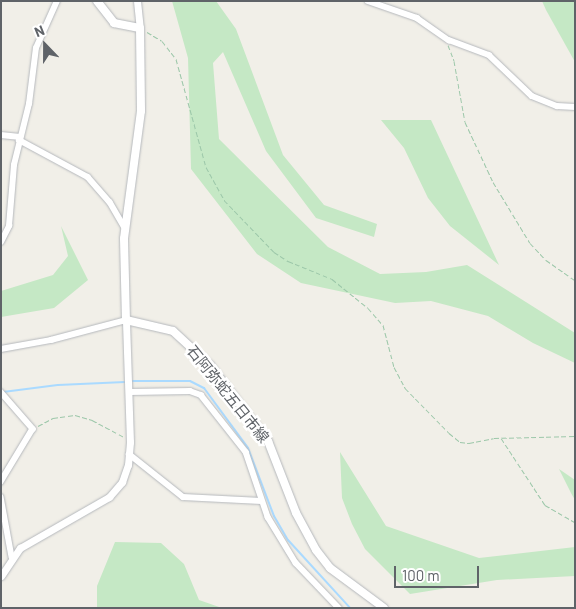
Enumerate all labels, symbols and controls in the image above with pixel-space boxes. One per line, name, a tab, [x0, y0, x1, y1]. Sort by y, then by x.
north arrow	[20, 20, 70, 70]
text: N	[32, 21, 47, 40]
street label: 石阿弥蛇五日市線	[183, 342, 273, 446]
scale bar	[396, 556, 481, 588]
text: 100 m	[402, 566, 440, 584]

